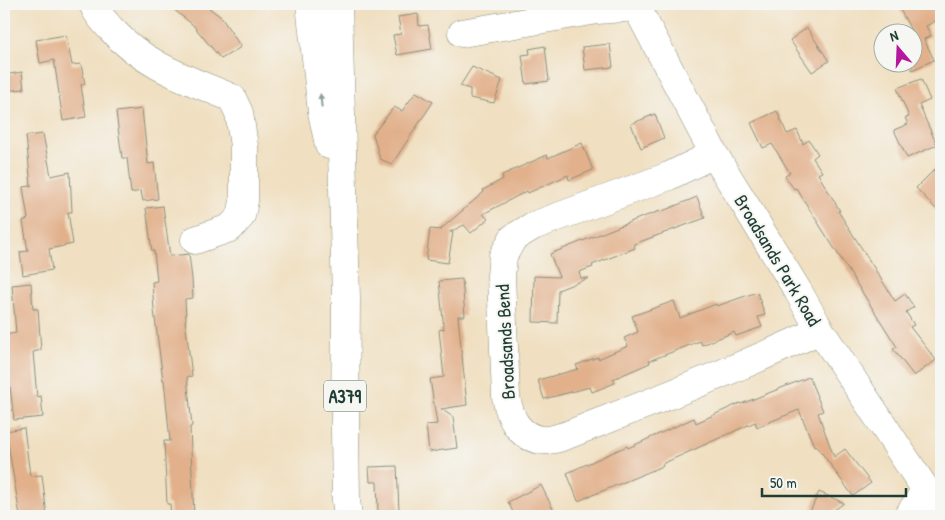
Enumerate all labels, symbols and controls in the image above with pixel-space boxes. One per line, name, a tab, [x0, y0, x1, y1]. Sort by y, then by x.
north arrow	[872, 22, 922, 72]
text: N	[887, 25, 901, 45]
one-way arrow	[317, 93, 325, 109]
street label: Broadsands Park Road	[728, 189, 828, 331]
street label: Broadsands Bend	[489, 283, 521, 400]
road number: A379	[324, 381, 366, 412]
scale bar	[762, 465, 906, 497]
text: 50 m	[770, 472, 797, 493]

